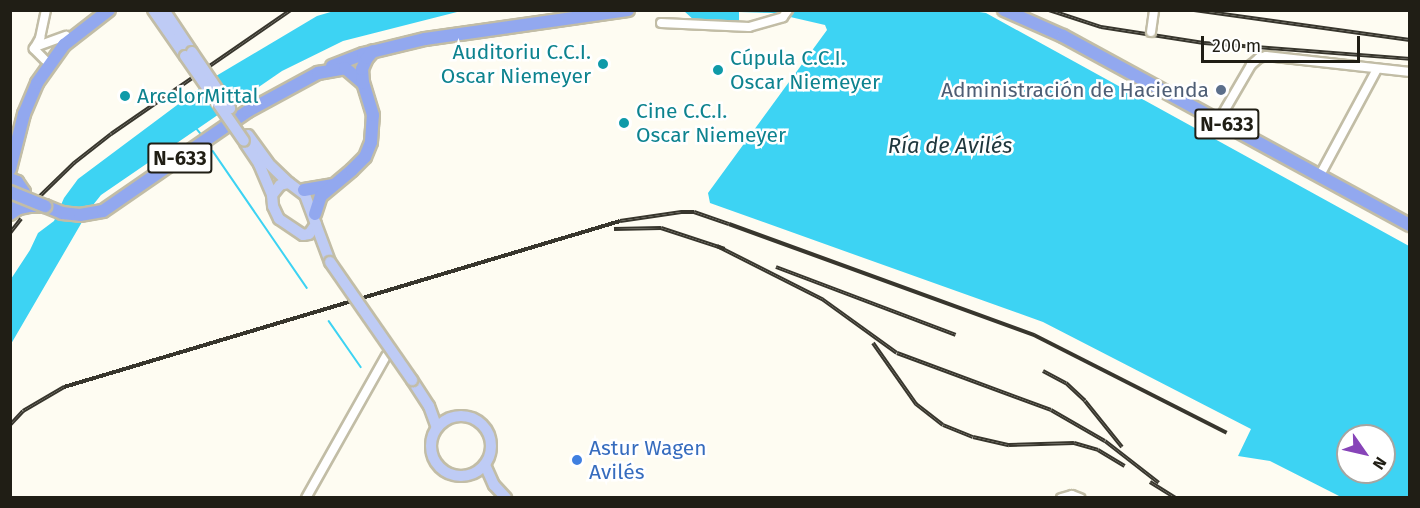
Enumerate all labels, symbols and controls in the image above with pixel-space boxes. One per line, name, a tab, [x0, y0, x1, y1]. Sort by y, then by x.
scale bar	[1204, 24, 1363, 62]
text: 200 m	[1212, 35, 1261, 57]
place label: Auditoriu C.C.I. Oscar Niemeyer	[441, 39, 591, 89]
place label: Cúpula C.C.I. Oscar Niemeyer	[730, 45, 880, 95]
marker: Auditoriu C.C.I. Oscar Niemeyer	[596, 57, 610, 71]
marker: Cúpula C.C.I. Oscar Niemeyer	[711, 63, 725, 77]
place label: Administración de Hacienda	[941, 77, 1209, 103]
place label: ArcelorMittal	[137, 83, 259, 109]
marker: Administración de Hacienda	[1214, 83, 1228, 97]
marker: ArcelorMittal	[118, 89, 132, 103]
place label: Cine C.C.I. Oscar Niemeyer	[636, 98, 786, 148]
road number: N-633	[1194, 107, 1260, 141]
marker: Cine C.C.I. Oscar Niemeyer	[617, 116, 631, 130]
water label: Ría de Avilés	[888, 133, 1012, 159]
road number: N-633	[147, 141, 213, 175]
north arrow	[1336, 424, 1396, 484]
place label: Astur Wagen Avilés	[589, 435, 707, 485]
marker: Astur Wagen Avilés	[570, 453, 584, 467]
text: N	[1369, 454, 1391, 473]

